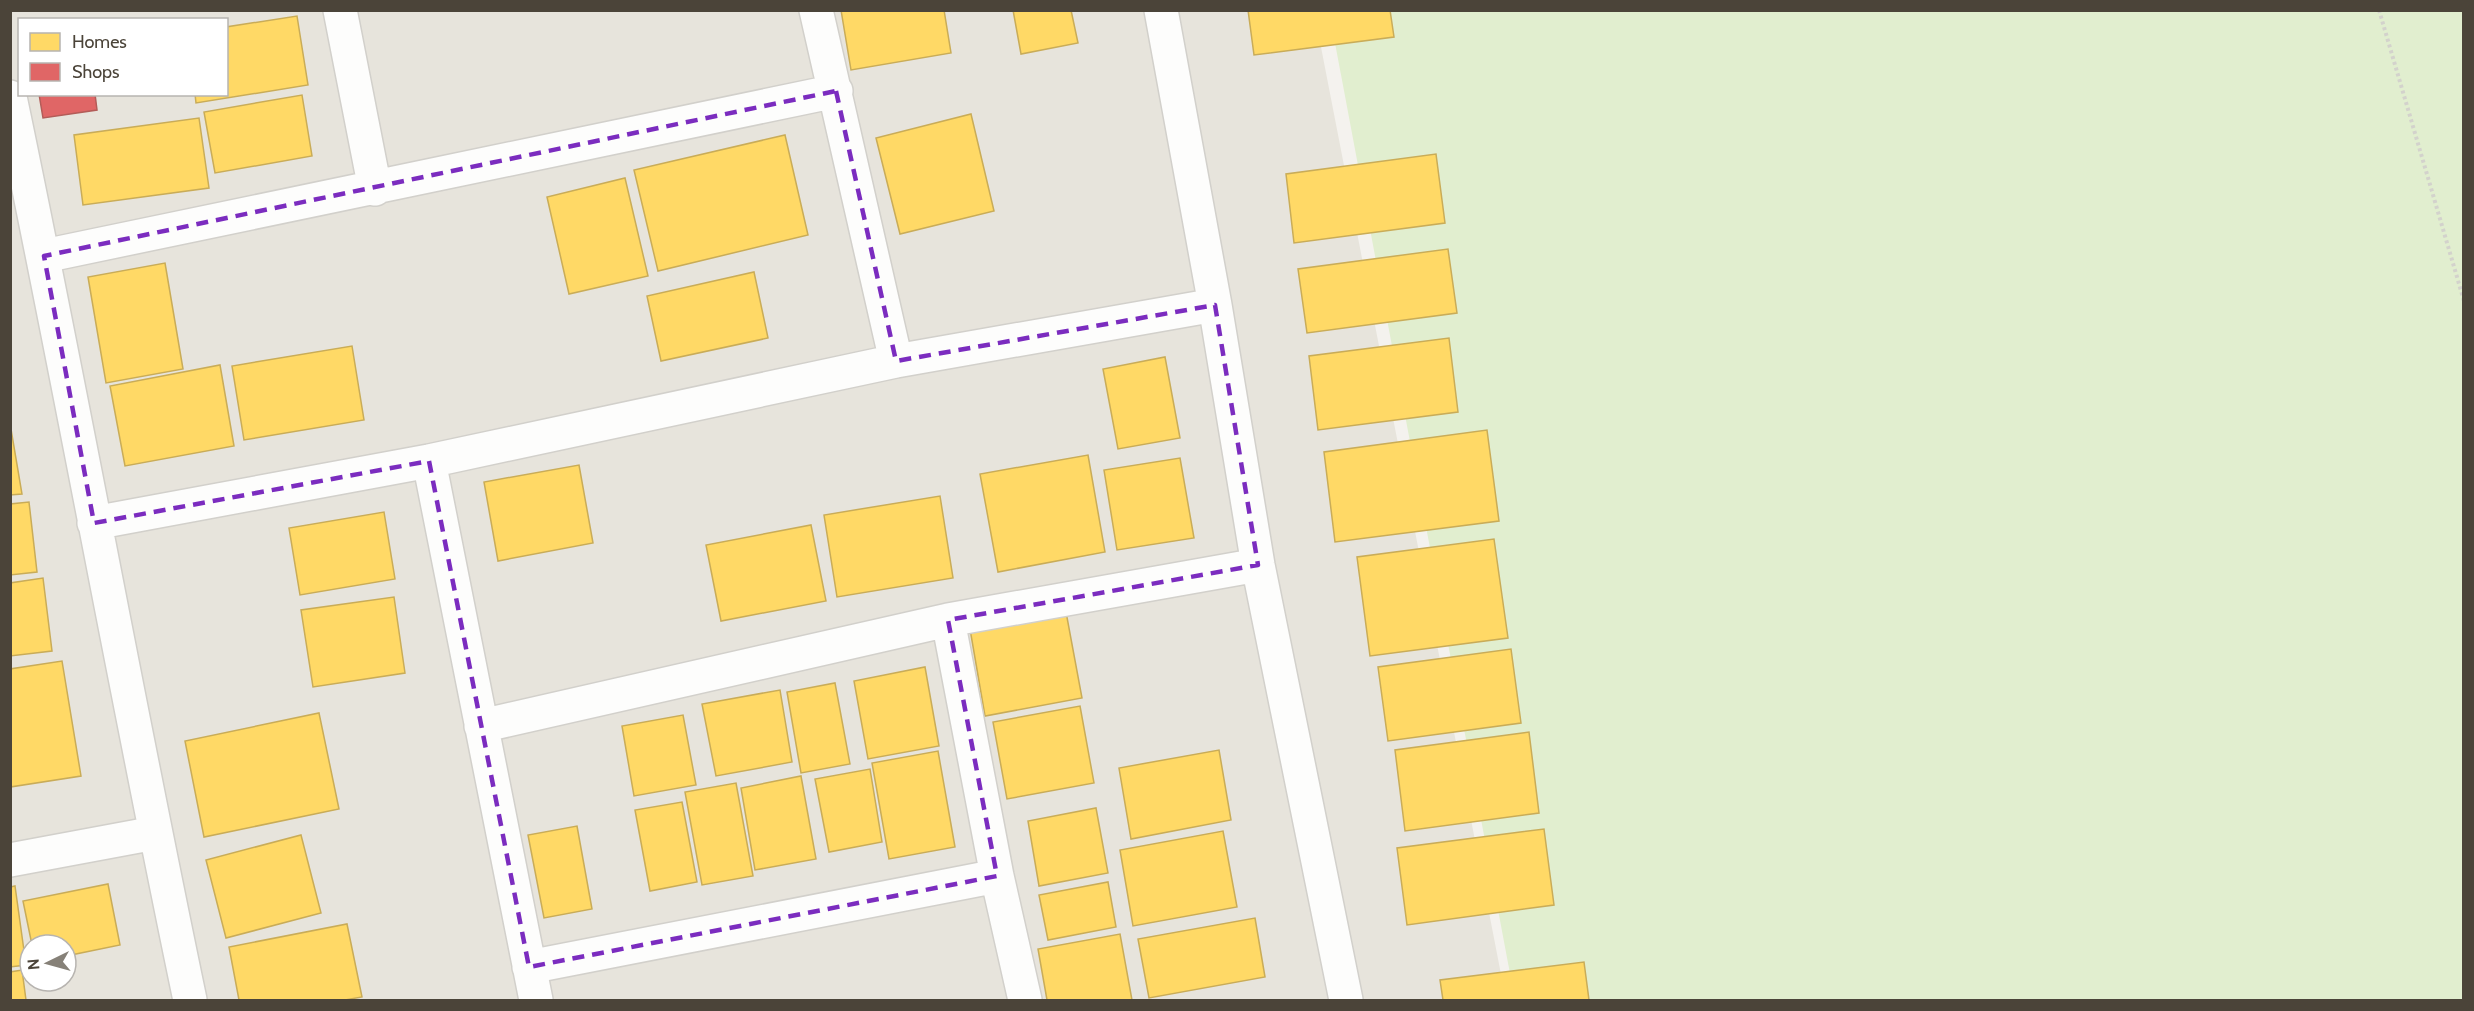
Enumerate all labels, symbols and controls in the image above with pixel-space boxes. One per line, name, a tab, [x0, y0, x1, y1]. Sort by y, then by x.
legend	[18, 18, 228, 96]
text: Homes	[72, 31, 127, 53]
text: Shops	[72, 61, 120, 83]
north arrow	[18, 933, 78, 993]
text: N	[24, 958, 44, 971]

